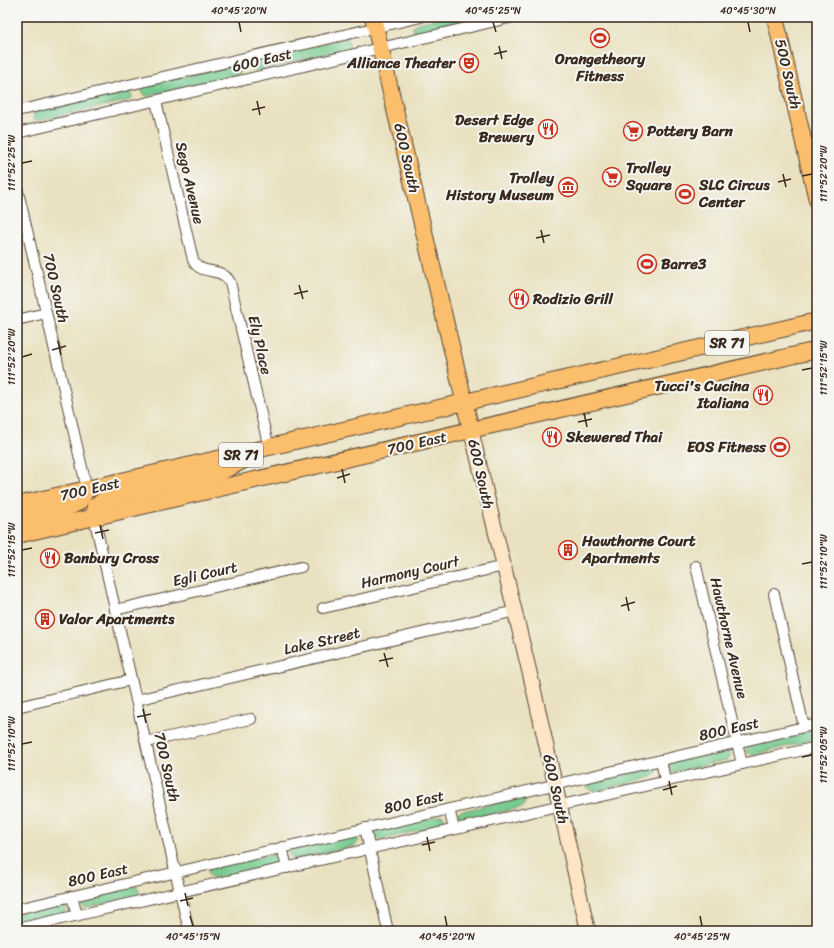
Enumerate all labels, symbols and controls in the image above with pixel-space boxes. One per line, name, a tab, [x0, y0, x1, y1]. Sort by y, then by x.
text: 40°45'20"N	[211, 2, 267, 20]
text: 40°45'25"N	[465, 2, 521, 20]
text: 40°45'30"N	[720, 2, 776, 20]
sports icon: Orangetheory Fitness	[589, 27, 611, 49]
street label: 500 South	[767, 36, 809, 112]
street label: 600 East	[230, 40, 295, 79]
place label: Orangetheory Fitness	[554, 46, 646, 89]
place label: Alliance Theater	[346, 50, 457, 76]
theatre icon: Alliance Theater	[458, 52, 480, 74]
place label: Desert Edge Brewery	[455, 107, 535, 150]
restaurant icon: Desert Edge Brewery	[537, 118, 559, 140]
place label: Pottery Barn	[647, 118, 734, 144]
supermarket icon: Pottery Barn	[622, 120, 644, 142]
street label: 600 South	[386, 121, 428, 196]
text: 111°52'25"W	[3, 134, 21, 191]
street label: Sego Avenue	[168, 139, 212, 227]
text: 111°52'20"W	[815, 145, 833, 202]
place label: Trolley Square	[625, 155, 672, 198]
place label: Trolley History Museum	[445, 165, 555, 208]
supermarket icon: Trolley Square	[601, 166, 623, 188]
place label: SLC Circus Center	[698, 172, 770, 215]
museum icon: Trolley History Museum	[557, 176, 579, 198]
sports icon: SLC Circus Center	[674, 183, 696, 205]
street label: 700 South	[35, 251, 77, 326]
place label: Barre3	[661, 251, 707, 277]
sports icon: Barre3	[636, 253, 658, 275]
place label: Rodizio Grill	[532, 286, 613, 312]
restaurant icon: Rodizio Grill	[508, 288, 530, 310]
street label: Ely Place	[241, 313, 280, 378]
text: 111°52'20"W	[3, 328, 21, 385]
road number: SR 71	[705, 331, 749, 355]
text: 111°52'15"W	[815, 340, 833, 396]
place label: Tucci's Cucina Italiana	[655, 373, 749, 416]
restaurant icon: Tucci's Cucina Italiana	[752, 384, 774, 406]
street label: 700 East	[384, 423, 450, 462]
place label: Skewered Thai	[565, 424, 663, 450]
restaurant icon: Skewered Thai	[541, 426, 563, 448]
place label: EOS Fitness	[687, 434, 767, 460]
sports icon: EOS Fitness	[769, 436, 791, 458]
street label: 600 South	[460, 437, 502, 512]
road number: SR 71	[219, 443, 263, 467]
street label: 700 East	[57, 469, 123, 508]
text: 111°52'15"W	[3, 522, 21, 578]
place label: Hawthorne Court Apartments	[581, 528, 696, 571]
text: 111°52'10"W	[815, 534, 833, 590]
building icon: Hawthorne Court Apartments	[557, 539, 579, 561]
place label: Banbury Cross	[64, 545, 160, 571]
restaurant icon: Banbury Cross	[39, 547, 61, 569]
street label: Harmony Court	[358, 548, 463, 596]
street label: Egli Court	[170, 554, 240, 594]
street label: Hawthorne Avenue	[702, 575, 756, 701]
place label: Valor Apartments	[59, 606, 175, 632]
building icon: Valor Apartments	[34, 608, 56, 630]
street label: Lake Street	[281, 619, 363, 662]
street label: 800 East	[696, 709, 762, 749]
text: 111°52'10"W	[3, 716, 21, 772]
text: 111°52'05"W	[815, 726, 833, 784]
street label: 700 South	[146, 730, 188, 805]
street label: 600 South	[535, 752, 577, 827]
street label: 800 East	[381, 782, 447, 822]
street label: 800 East	[65, 855, 131, 895]
text: 40°45'15"N	[166, 928, 220, 946]
text: 40°45'20"N	[419, 928, 475, 946]
text: 40°45'25"N	[674, 928, 730, 946]

